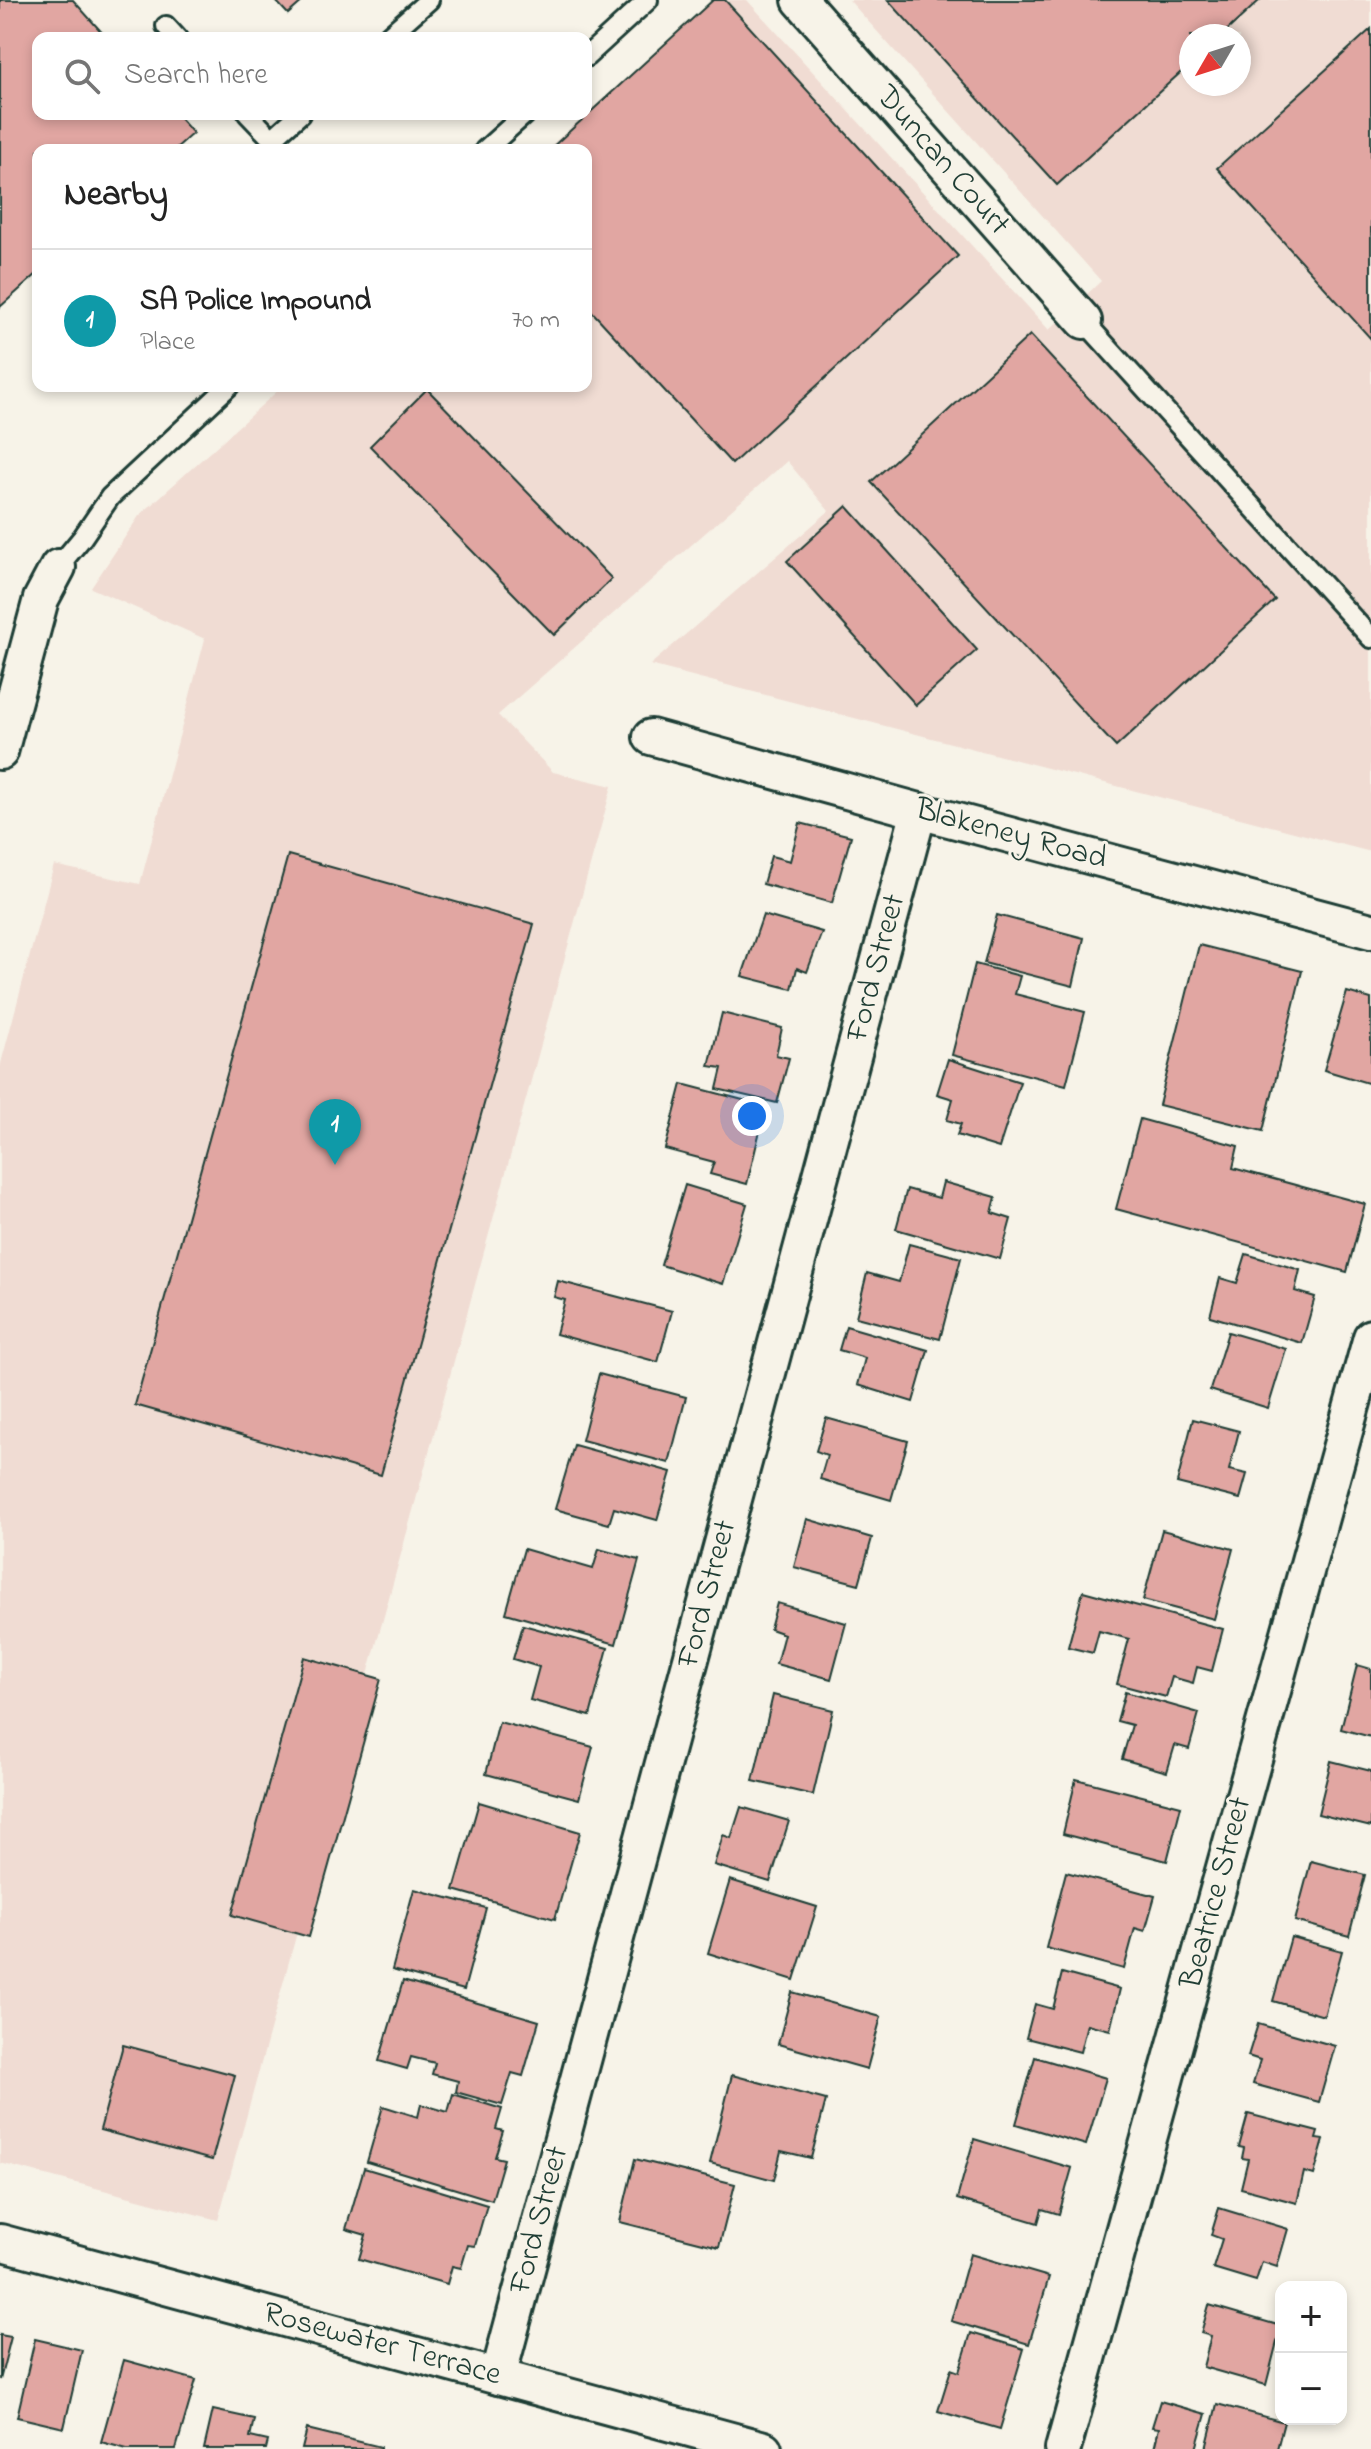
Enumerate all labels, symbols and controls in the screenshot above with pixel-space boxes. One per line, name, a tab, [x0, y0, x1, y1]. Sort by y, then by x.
north arrow	[1179, 24, 1251, 96]
search box	[32, 32, 592, 120]
icon: search	[60, 54, 104, 98]
text: Search here	[124, 54, 268, 98]
street label: Duncan Court	[863, 75, 1021, 247]
text: Nearby	[64, 171, 168, 221]
text: SA Police Impound	[140, 280, 371, 324]
text: 1	[86, 302, 94, 340]
text: 70 m	[511, 302, 560, 340]
text: Place	[140, 324, 195, 362]
street label: Blakeney Road	[909, 787, 1112, 883]
street label: Ford Street	[834, 889, 919, 1048]
your location	[732, 1096, 772, 1136]
pin: 1	[309, 1099, 361, 1165]
street label: Ford Street	[665, 1515, 750, 1674]
street label: Beatrice Street	[1169, 1792, 1265, 1995]
street label: Ford Street	[497, 2141, 582, 2300]
map controls	[1275, 2281, 1347, 2425]
button: +	[1275, 2281, 1347, 2353]
street label: Rosewater Terrace	[258, 2291, 507, 2400]
button: −	[1275, 2353, 1347, 2425]

